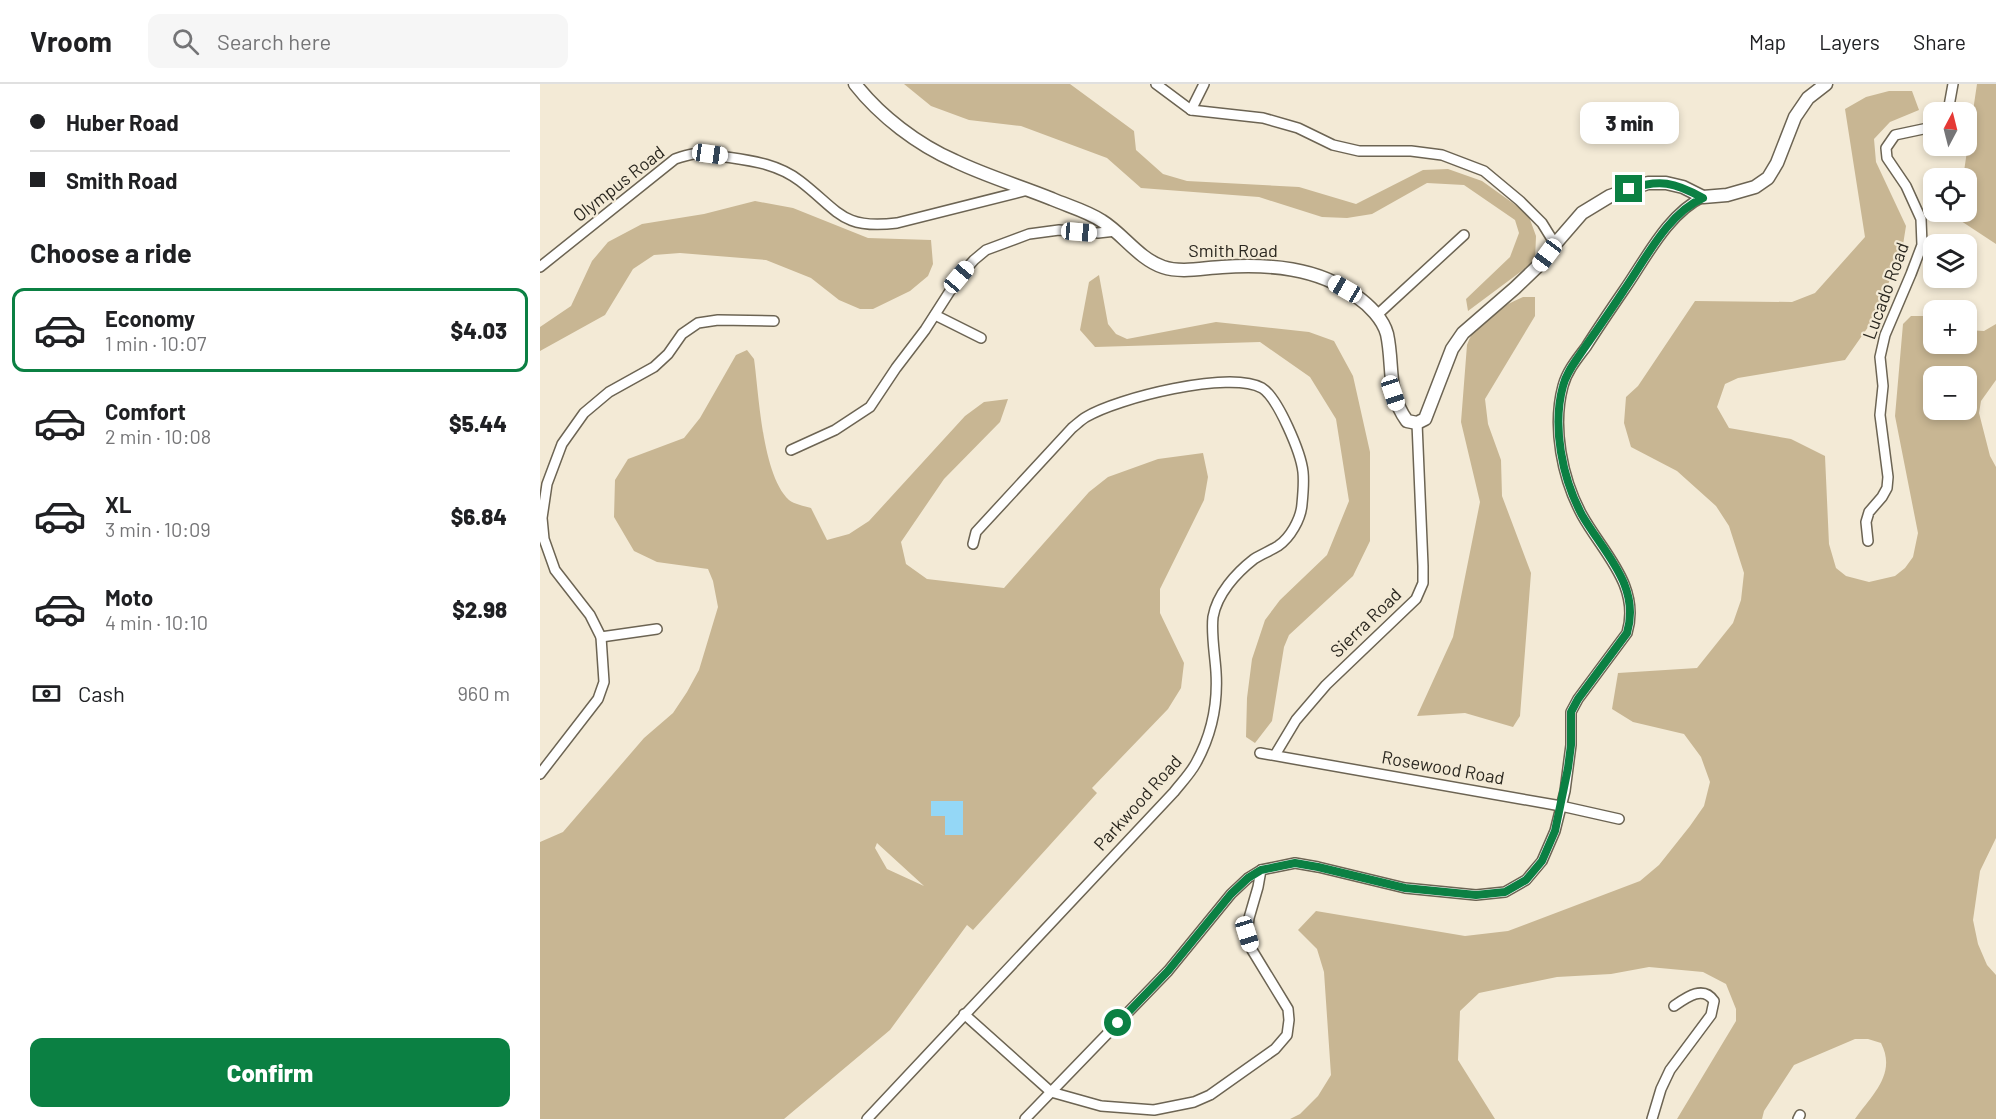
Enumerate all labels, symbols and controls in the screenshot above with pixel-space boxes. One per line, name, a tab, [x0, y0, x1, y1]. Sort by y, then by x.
search box	[148, 14, 568, 68]
text: Vroom	[30, 24, 112, 58]
icon: search	[169, 25, 202, 58]
text: Search here	[217, 28, 331, 54]
text: Map	[1749, 29, 1786, 54]
text: Layers	[1819, 29, 1880, 54]
text: Share	[1913, 29, 1966, 54]
callout: 3 min	[1580, 102, 1678, 144]
north arrow	[1923, 102, 1977, 156]
map controls	[1923, 102, 1977, 420]
text: Huber Road	[66, 109, 179, 135]
text: 3 min	[1606, 111, 1653, 135]
street label: Olympus Road	[568, 141, 669, 226]
car	[691, 143, 729, 165]
text: Smith Road	[66, 167, 178, 193]
button: locate	[1923, 168, 1977, 222]
route end	[1615, 175, 1642, 202]
car	[1060, 221, 1098, 243]
button: layers	[1923, 234, 1977, 288]
car	[1529, 235, 1565, 275]
text: Choose a ride	[30, 236, 192, 268]
street label: Smith Road	[1188, 239, 1278, 261]
street label: Lucado Road	[1857, 239, 1913, 342]
car	[941, 257, 977, 297]
car	[1325, 272, 1365, 306]
button: +	[1923, 300, 1977, 354]
icon: car	[33, 303, 87, 357]
text: Economy	[105, 305, 195, 331]
text: $4.03	[451, 317, 507, 343]
text: 1 min · 10:07	[105, 331, 206, 355]
button: −	[1923, 366, 1977, 420]
car	[1379, 373, 1407, 413]
icon: car	[33, 396, 87, 450]
text: Comfort	[105, 398, 186, 424]
text: $5.44	[449, 410, 507, 436]
text: 2 min · 10:08	[105, 424, 211, 448]
icon: car	[33, 489, 87, 543]
text: XL	[105, 491, 131, 517]
text: $6.84	[451, 503, 507, 529]
text: 3 min · 10:09	[105, 517, 211, 541]
icon: car	[33, 582, 87, 636]
street label: Sierra Road	[1325, 583, 1405, 662]
text: Moto	[105, 584, 153, 610]
text: $2.98	[452, 596, 507, 622]
text: 4 min · 10:10	[105, 610, 208, 634]
icon: cash	[30, 677, 63, 710]
text: Cash	[78, 680, 125, 706]
text: 960 m	[457, 681, 510, 705]
street label: Rosewood Road	[1380, 745, 1506, 789]
street label: Parkwood Road	[1089, 750, 1186, 855]
car	[1233, 914, 1261, 954]
route start	[1104, 1009, 1131, 1036]
button: Confirm	[30, 1038, 510, 1107]

